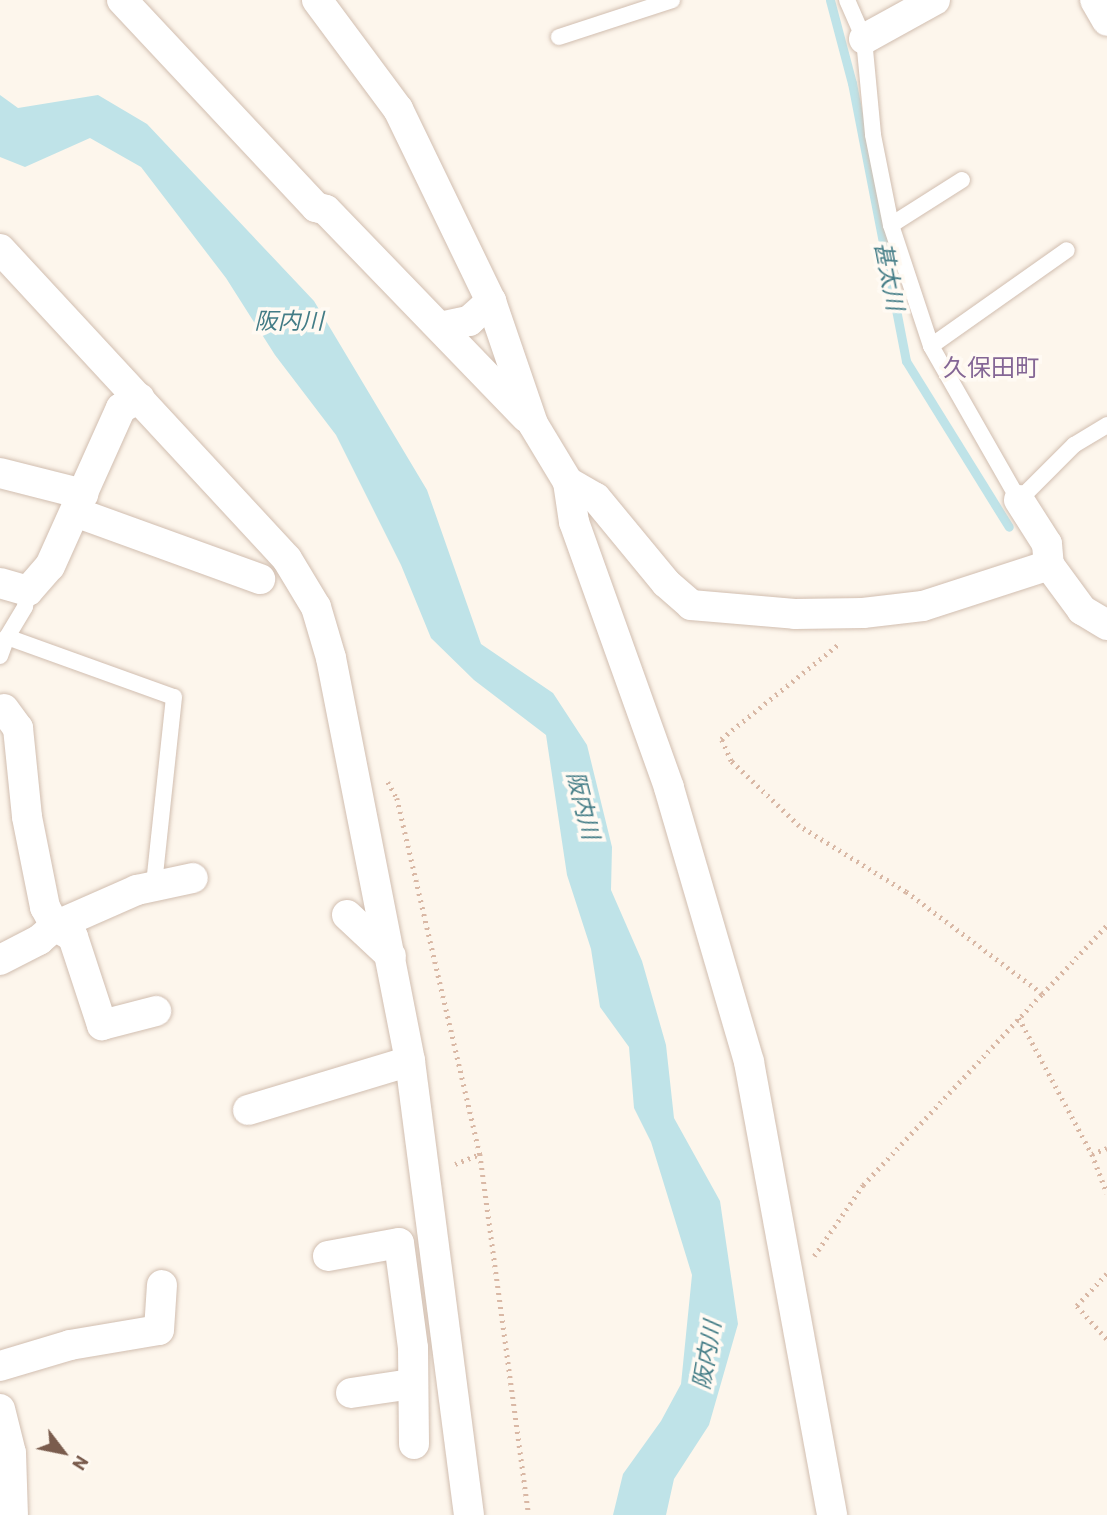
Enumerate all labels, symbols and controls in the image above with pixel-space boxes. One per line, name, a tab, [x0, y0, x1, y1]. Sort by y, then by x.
water label: 甚太川	[870, 240, 910, 312]
water label: 阪内川	[255, 306, 323, 334]
district label: 久保田町	[943, 353, 1039, 381]
water label: 阪内川	[562, 768, 606, 842]
water label: 阪内川	[686, 1319, 726, 1391]
north arrow	[28, 1417, 98, 1487]
text: N	[68, 1452, 94, 1475]

